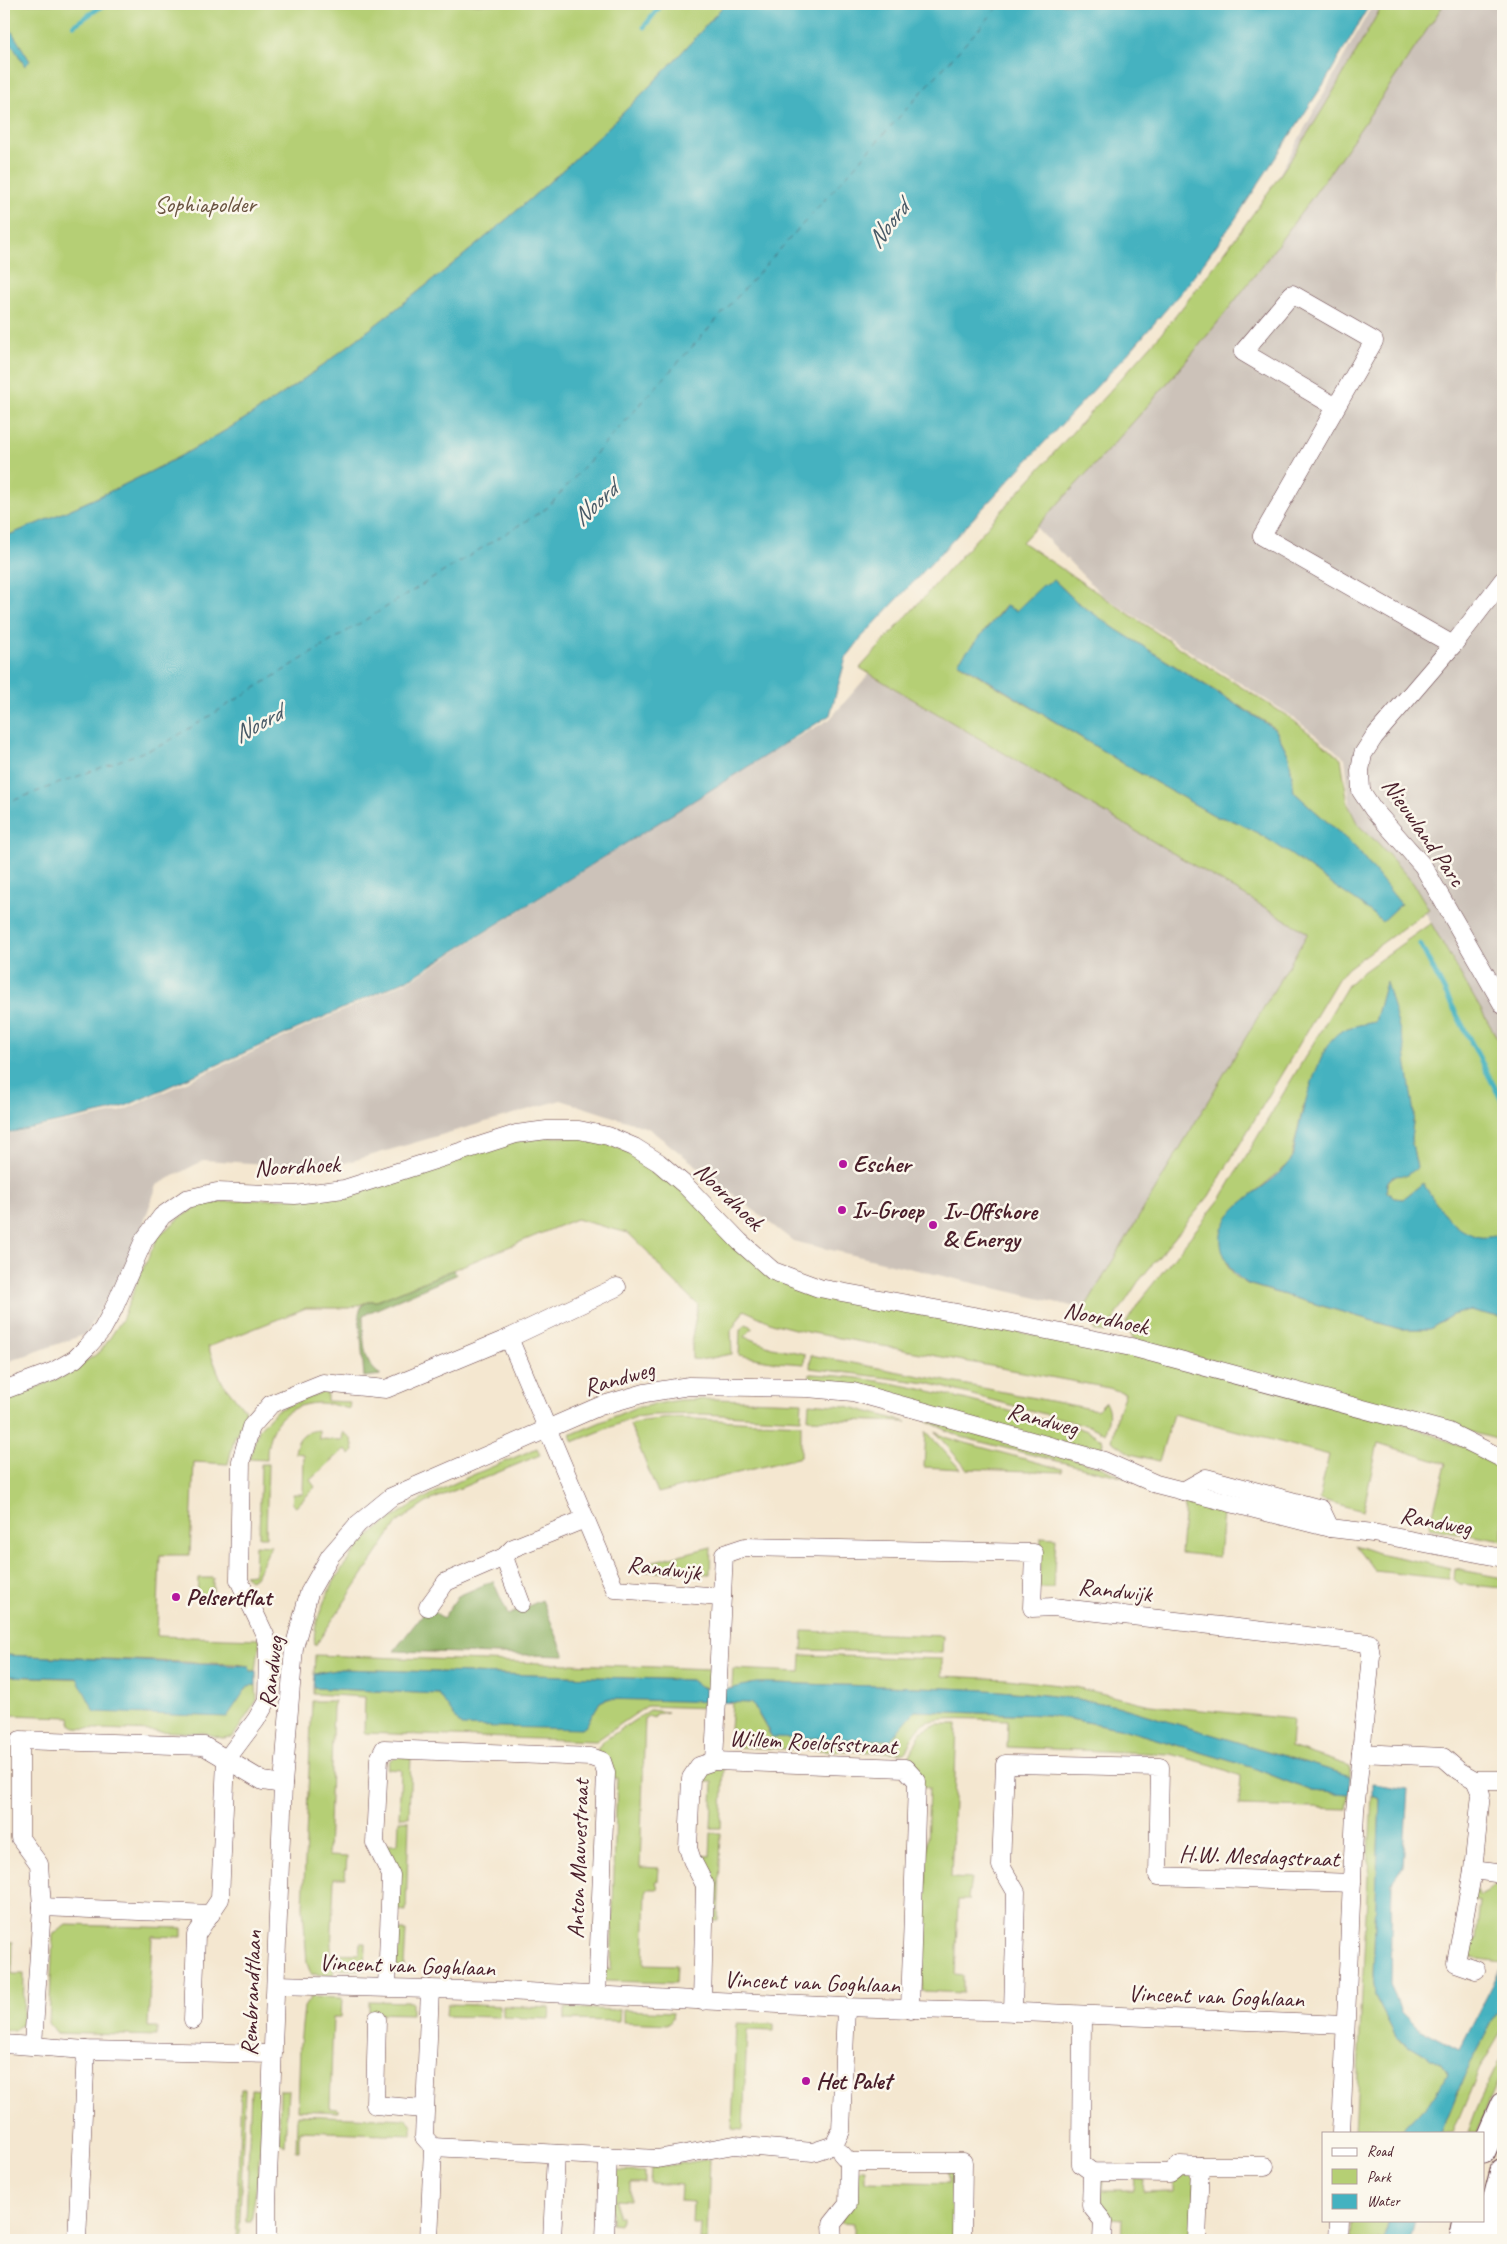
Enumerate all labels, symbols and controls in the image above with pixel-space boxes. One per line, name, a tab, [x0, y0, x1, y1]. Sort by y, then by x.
water label: Noord	[859, 188, 921, 255]
park label: Sophiapolder	[154, 189, 258, 219]
water label: Noord	[565, 469, 630, 533]
water label: Noord	[227, 693, 295, 750]
street label: Nieuwland Parc	[1376, 772, 1473, 893]
street label: Noordhoek	[254, 1149, 343, 1183]
place label: Escher	[853, 1149, 913, 1179]
street label: Noordhoek	[688, 1156, 772, 1238]
marker: Escher	[837, 1158, 849, 1170]
place label: Iv-Groep	[852, 1195, 925, 1225]
place label: Iv-Offshore & Energy	[943, 1196, 1039, 1254]
marker: Iv-Groep	[836, 1204, 848, 1216]
marker: Iv-Offshore & Energy	[927, 1219, 939, 1231]
street label: Noordhoek	[1061, 1294, 1153, 1342]
street label: Randweg	[580, 1353, 659, 1402]
street label: Randweg	[1004, 1395, 1083, 1443]
street label: Randweg	[1398, 1499, 1476, 1543]
street label: Randwijk	[625, 1549, 705, 1588]
street label: Randwijk	[1077, 1571, 1156, 1609]
place label: Pelsertflat	[186, 1582, 274, 1612]
marker: Pelsertflat	[170, 1591, 182, 1603]
street label: Randweg	[252, 1633, 290, 1710]
street label: Willem Roelofsstraat	[729, 1723, 899, 1761]
street label: Anton Mauvestraat	[560, 1777, 596, 1939]
street label: H.W. Mesdagstraat	[1179, 1838, 1342, 1874]
street label: Rembrandtlaan	[234, 1929, 268, 2056]
street label: Vincent van Goghlaan	[318, 1947, 497, 1983]
street label: Vincent van Goghlaan	[723, 1964, 902, 2000]
street label: Vincent van Goghlaan	[1127, 1978, 1306, 2014]
place label: Het Palet	[816, 2066, 896, 2096]
marker: Het Palet	[800, 2075, 812, 2087]
legend	[1322, 2132, 1484, 2222]
text: Road	[1367, 2142, 1394, 2161]
text: Park	[1367, 2168, 1392, 2187]
text: Water	[1367, 2192, 1401, 2211]

